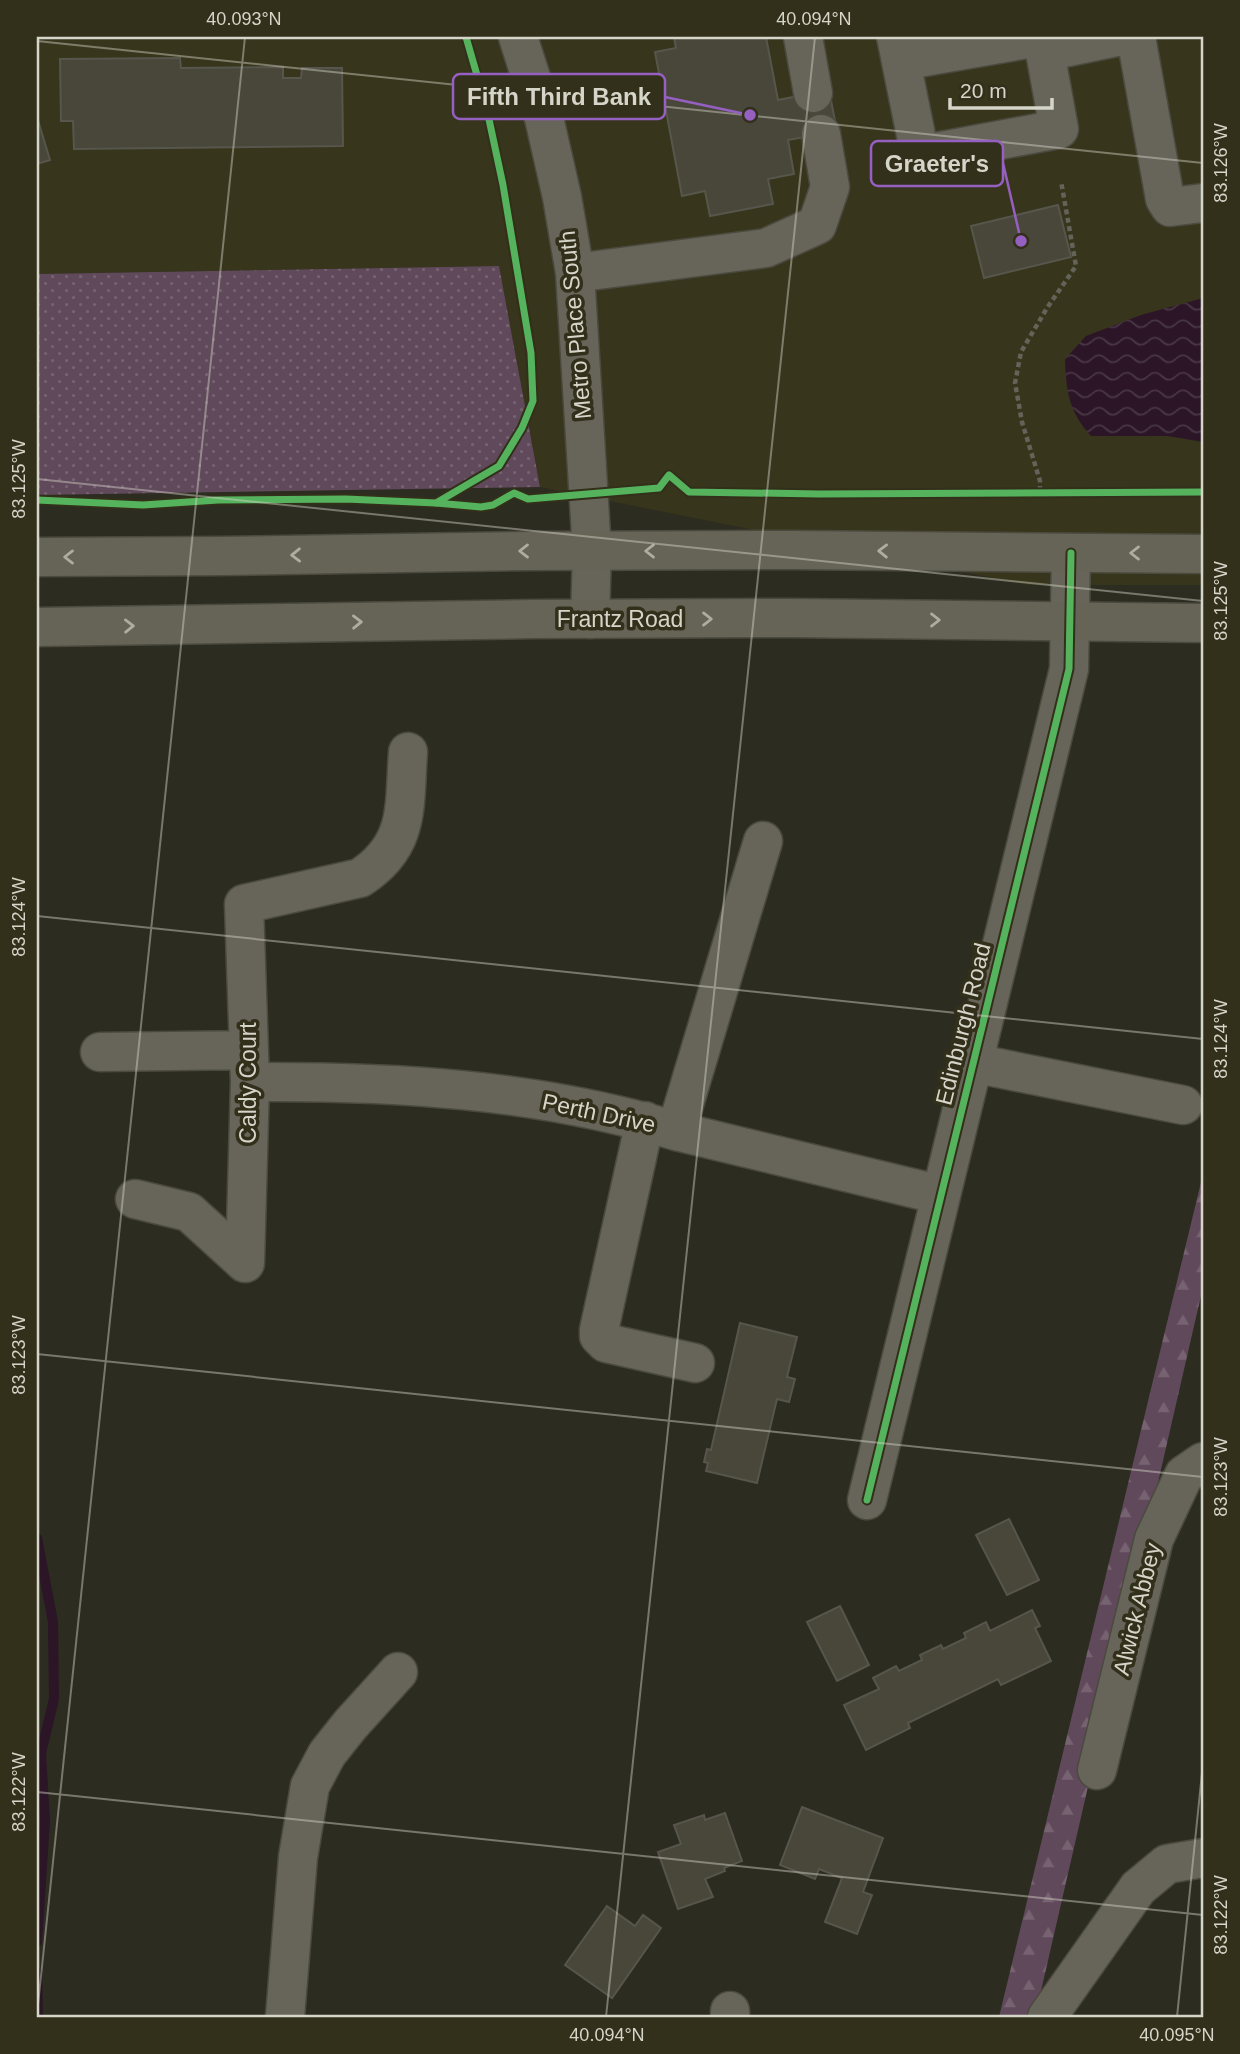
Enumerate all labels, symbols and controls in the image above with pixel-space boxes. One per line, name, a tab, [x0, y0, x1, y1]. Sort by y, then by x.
text: 40.093°N	[206, 9, 282, 29]
text: 40.094°N	[776, 9, 852, 29]
scale bar	[950, 66, 1051, 110]
callout: Fifth Third Bank	[453, 74, 665, 119]
text: 20 m	[960, 79, 1007, 102]
text: Fifth Third Bank	[467, 83, 652, 110]
text: 83.126°W	[1211, 123, 1231, 203]
callout: Graeter's	[871, 141, 1003, 186]
text: Graeter's	[885, 150, 989, 177]
street label: Metro Place South	[554, 230, 596, 420]
text: 83.125°W	[9, 439, 29, 519]
one-way arrow	[518, 543, 528, 559]
one-way arrow	[645, 543, 655, 559]
one-way arrow	[877, 543, 888, 559]
one-way arrow	[1129, 545, 1140, 561]
one-way arrow	[290, 547, 301, 563]
one-way arrow	[63, 549, 73, 565]
text: 83.125°W	[1211, 561, 1231, 641]
street label: Frantz Road	[557, 606, 683, 632]
one-way arrow	[702, 611, 713, 627]
one-way arrow	[930, 612, 940, 628]
one-way arrow	[352, 614, 363, 630]
one-way arrow	[124, 618, 135, 633]
text: 83.124°W	[9, 877, 29, 957]
street label: Edinburgh Road	[930, 940, 996, 1108]
text: 83.124°W	[1211, 999, 1231, 1079]
street label: Caldy Court	[235, 1022, 261, 1144]
street label: Perth Drive	[540, 1088, 658, 1138]
text: 83.123°W	[9, 1315, 29, 1395]
text: 83.123°W	[1211, 1437, 1231, 1517]
street label: Alwick Abbey	[1108, 1540, 1166, 1678]
text: 83.122°W	[9, 1752, 29, 1832]
text: 83.122°W	[1211, 1875, 1231, 1955]
text: 40.094°N	[569, 2025, 645, 2045]
text: 40.095°N	[1139, 2025, 1215, 2045]

